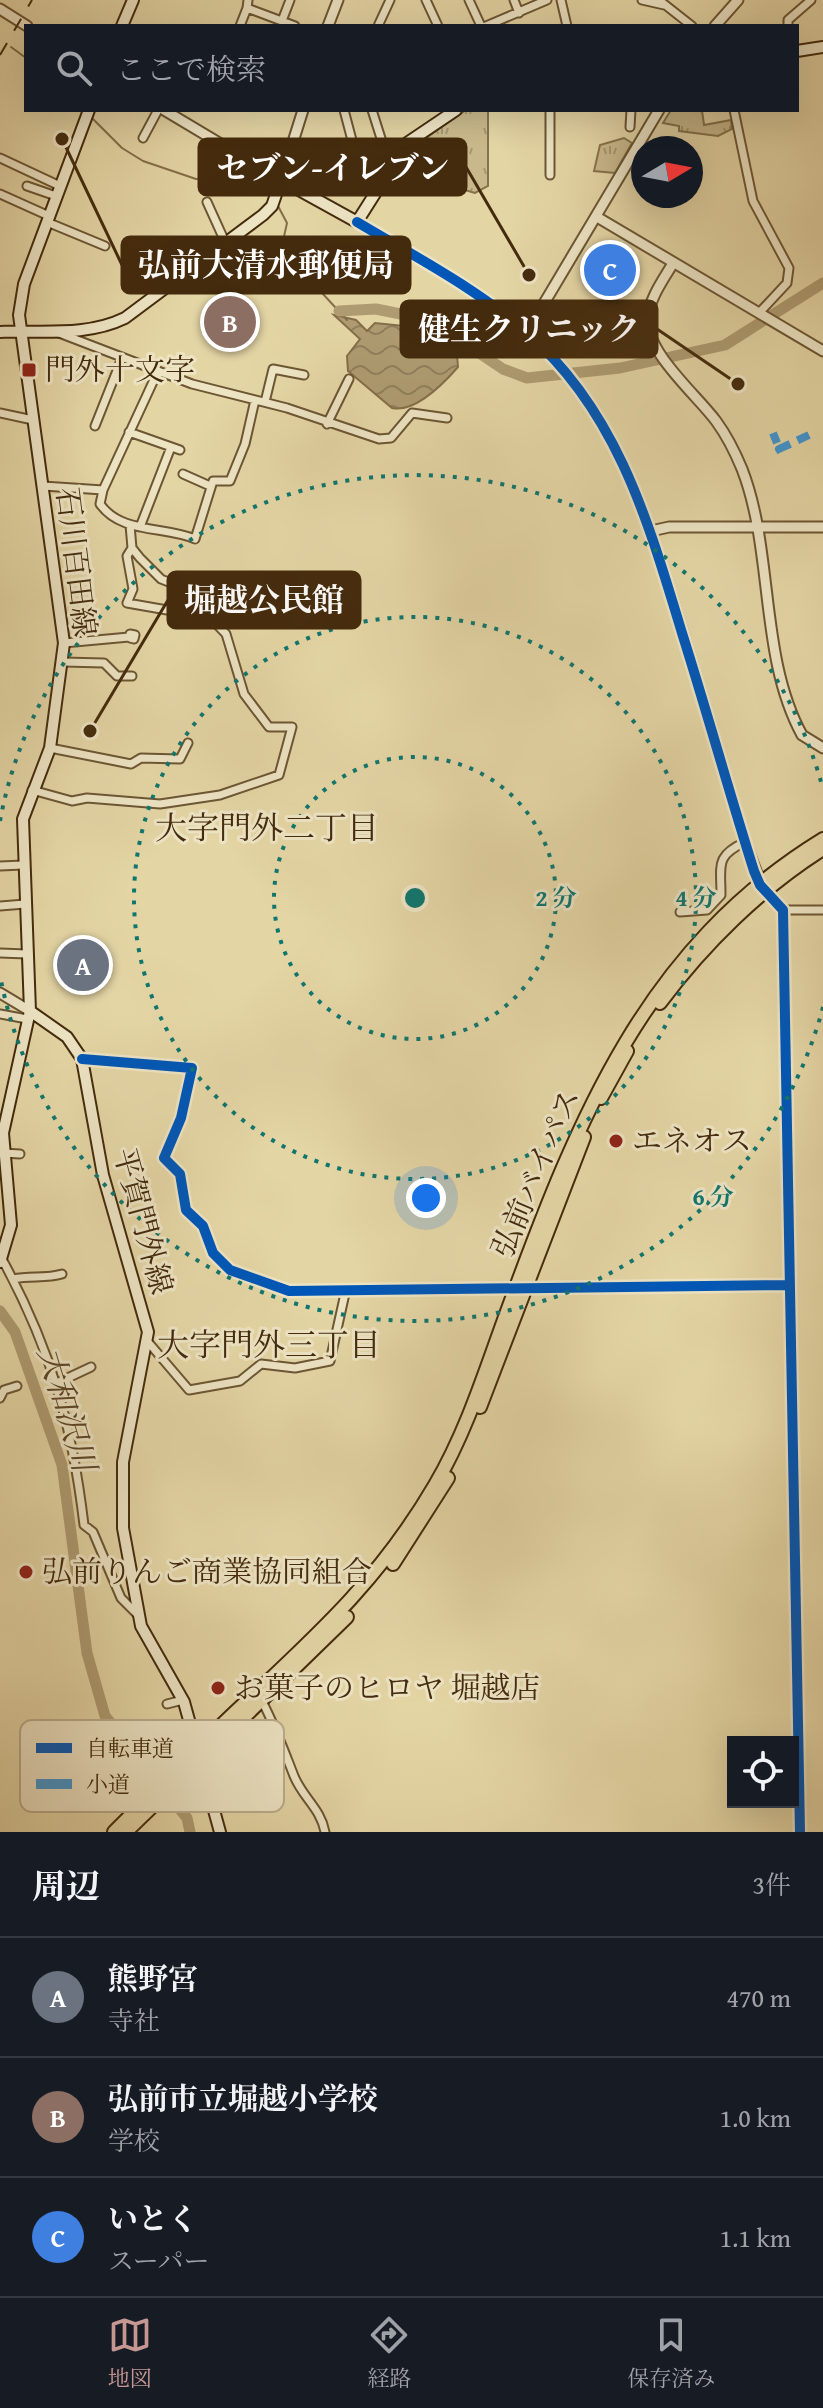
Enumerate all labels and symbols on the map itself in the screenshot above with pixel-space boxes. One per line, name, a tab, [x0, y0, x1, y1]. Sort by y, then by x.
north arrow	[631, 136, 703, 208]
callout: セブン-イレブン	[199, 139, 466, 195]
text: セブン-イレブン	[216, 144, 450, 191]
callout: 弘前大清水郵便局	[122, 237, 410, 293]
pin: C	[584, 240, 636, 300]
text: 弘前大清水郵便局	[138, 241, 394, 288]
pin: B	[204, 292, 256, 352]
callout: 健生クリニック	[401, 301, 657, 357]
text: 健生クリニック	[418, 305, 640, 352]
place label: 門外十文字	[45, 347, 195, 391]
marker: 門外十文字	[20, 361, 38, 379]
street label: 石川百田線	[46, 485, 108, 639]
callout: 堀越公民館	[168, 572, 360, 628]
text: 堀越公民館	[184, 576, 344, 623]
district label: 大字門外二丁目	[155, 804, 379, 851]
text: 2 分	[535, 880, 577, 915]
text: 4 分	[675, 880, 717, 915]
centre of rings	[401, 884, 429, 912]
pin: A	[57, 935, 109, 995]
street label: 弘前バイパス	[480, 1081, 590, 1264]
place label: エネオス	[632, 1118, 752, 1162]
marker: エネオス	[607, 1132, 625, 1150]
street label: 平賀門外線	[103, 1143, 185, 1299]
your location	[406, 1178, 446, 1218]
text: 6 分	[692, 1179, 734, 1214]
district label: 大字門外三丁目	[157, 1321, 381, 1368]
water label: 大和沢川	[26, 1341, 110, 1480]
place label: 弘前りんご商業協同組合	[42, 1549, 372, 1593]
marker: 弘前りんご商業協同組合	[17, 1563, 35, 1581]
place label: お菓子のヒロヤ 堀越店	[234, 1665, 541, 1709]
marker: お菓子のヒロヤ 堀越店	[209, 1679, 227, 1697]
legend	[20, 1720, 284, 1812]
text: 自転車道	[86, 1732, 174, 1764]
text: 小道	[86, 1768, 130, 1800]

